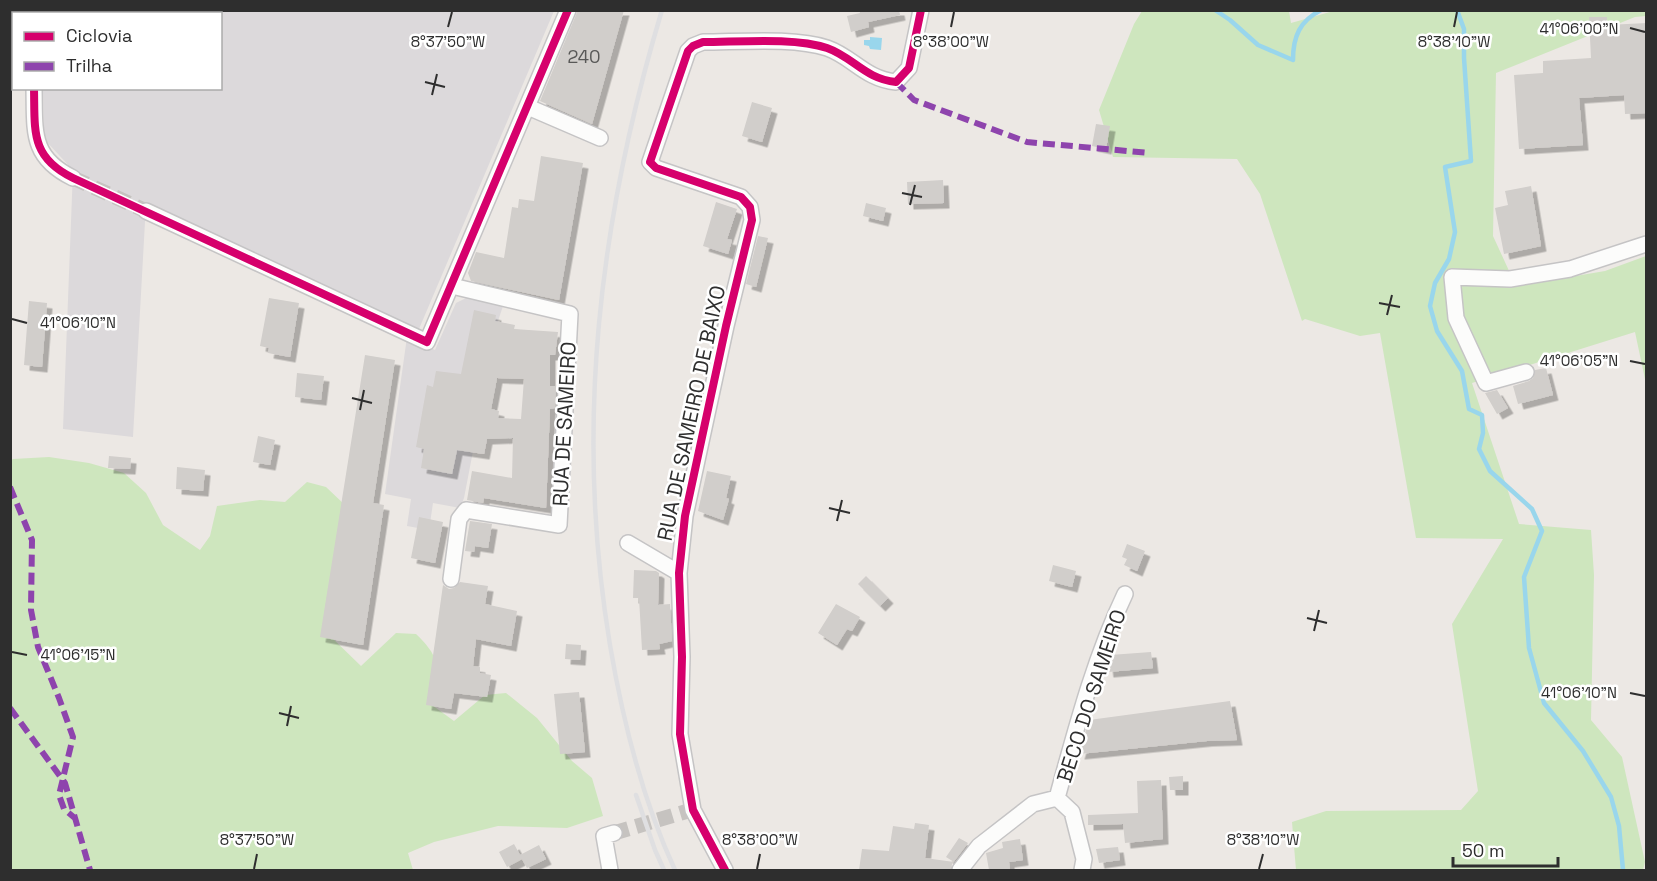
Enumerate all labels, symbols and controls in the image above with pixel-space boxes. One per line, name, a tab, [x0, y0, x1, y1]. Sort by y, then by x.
legend	[12, 12, 222, 90]
text: 41°06'00"N	[1539, 19, 1619, 38]
text: Ciclovia	[66, 24, 132, 47]
text: 8°37'50"W	[411, 32, 485, 51]
text: 8°38'00"W	[913, 32, 989, 51]
text: 8°38'10"W	[1418, 32, 1490, 51]
house number: 240	[567, 45, 601, 68]
text: Trilha	[66, 54, 112, 77]
street label: RUA DE SAMEIRO DE BAIXO	[651, 283, 731, 543]
text: 41°06'10"N	[40, 313, 116, 332]
street label: RUA DE SAMEIRO	[546, 341, 582, 507]
text: 41°06'05"N	[1540, 351, 1618, 370]
street label: BECO DO SAMEIRO	[1050, 606, 1132, 786]
text: 41°06'15"N	[40, 645, 116, 664]
text: 41°06'10"N	[1541, 683, 1617, 702]
text: 8°37'50"W	[220, 830, 294, 849]
text: 8°38'00"W	[722, 830, 798, 849]
text: 8°38'10"W	[1227, 830, 1299, 849]
scale bar	[1453, 830, 1558, 868]
text: 50 m	[1462, 839, 1504, 862]

